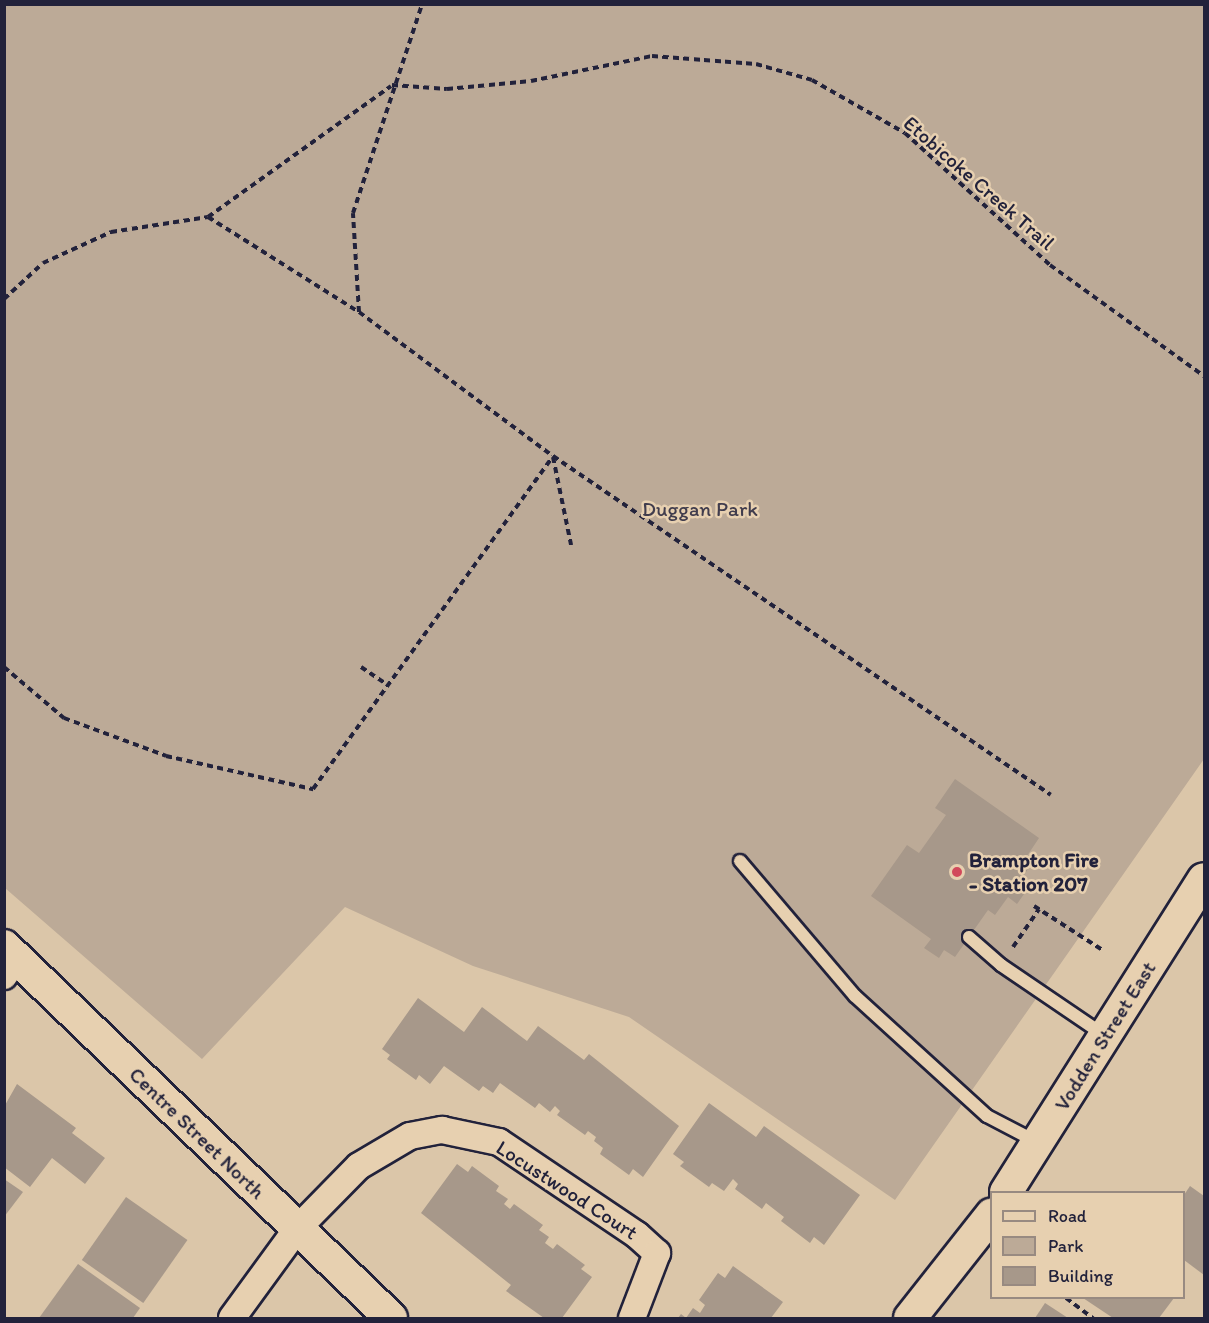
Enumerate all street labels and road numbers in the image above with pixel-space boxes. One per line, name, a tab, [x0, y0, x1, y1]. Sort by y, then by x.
street label: Etobicoke Creek Trail	[899, 111, 1059, 255]
street label: Vodden Street East	[1049, 957, 1161, 1115]
street label: Centre Street North	[124, 1062, 270, 1204]
street label: Locustwood Court	[492, 1135, 642, 1245]

